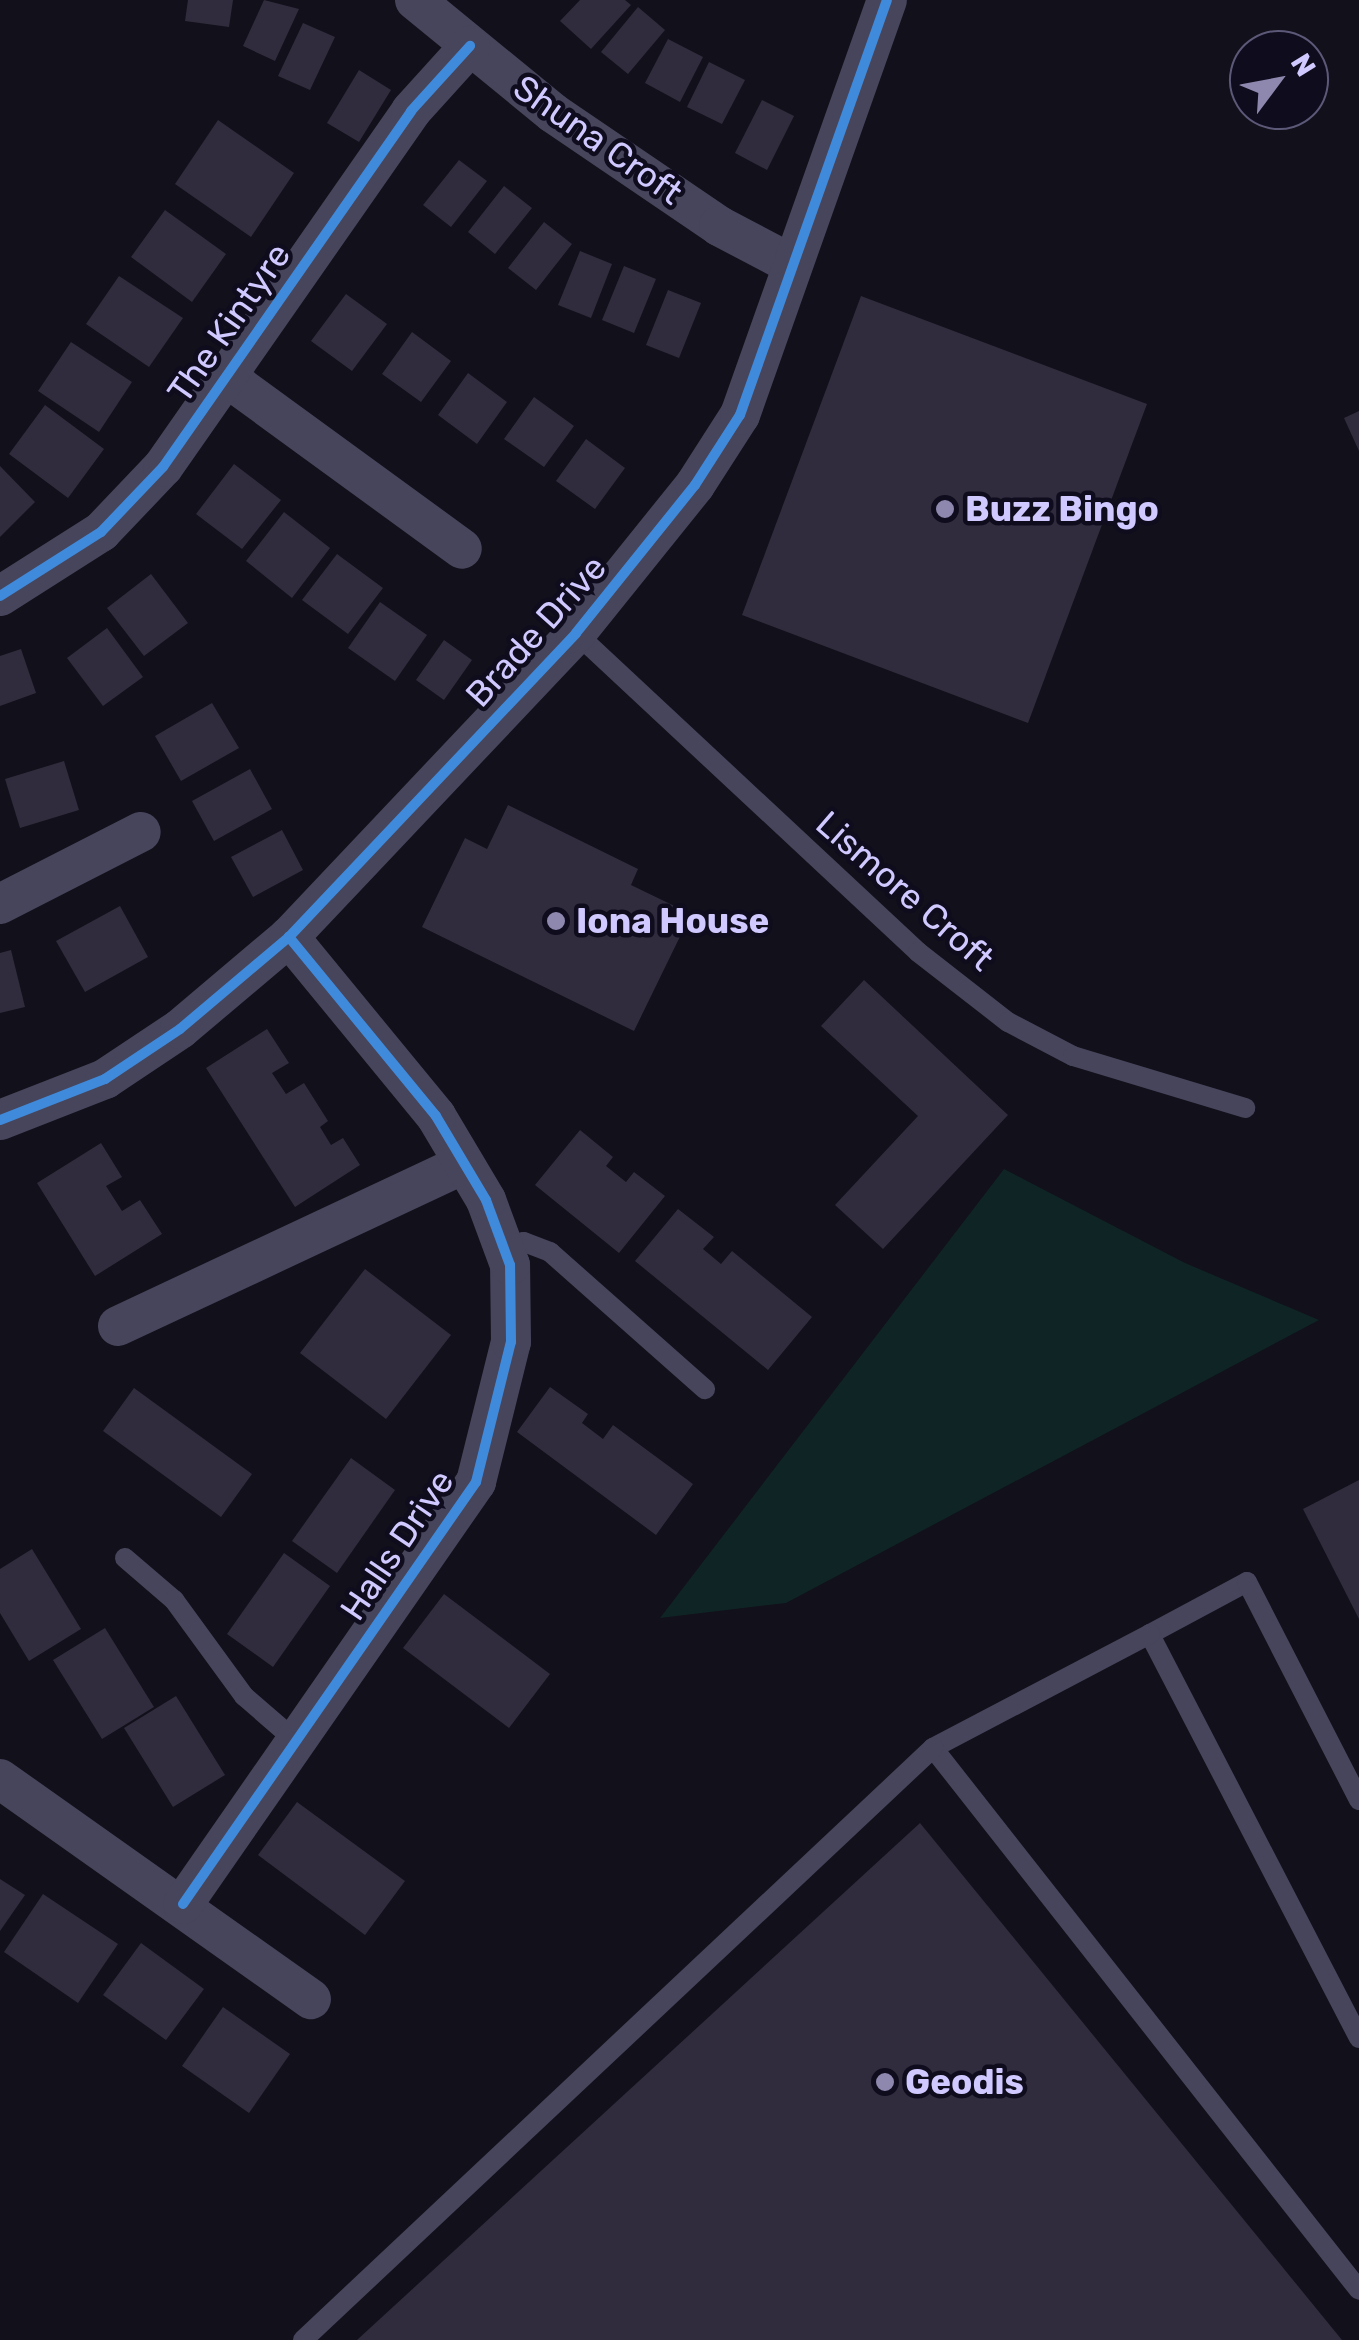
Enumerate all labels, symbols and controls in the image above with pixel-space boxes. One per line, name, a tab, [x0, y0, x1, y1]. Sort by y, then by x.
north arrow	[1229, 30, 1329, 130]
text: N	[1284, 48, 1322, 82]
street label: Shuna Croft	[505, 66, 691, 214]
street label: The Kintyre	[159, 235, 299, 411]
place label: Buzz Bingo	[965, 488, 1159, 530]
marker: Buzz Bingo	[934, 498, 956, 520]
street label: Brade Drive	[457, 547, 615, 715]
street label: Lismore Croft	[808, 802, 1002, 980]
place label: Iona House	[576, 900, 769, 942]
marker: Iona House	[545, 910, 567, 932]
street label: Halls Drive	[332, 1462, 462, 1628]
place label: Geodis	[905, 2061, 1024, 2103]
marker: Geodis	[874, 2071, 896, 2093]

